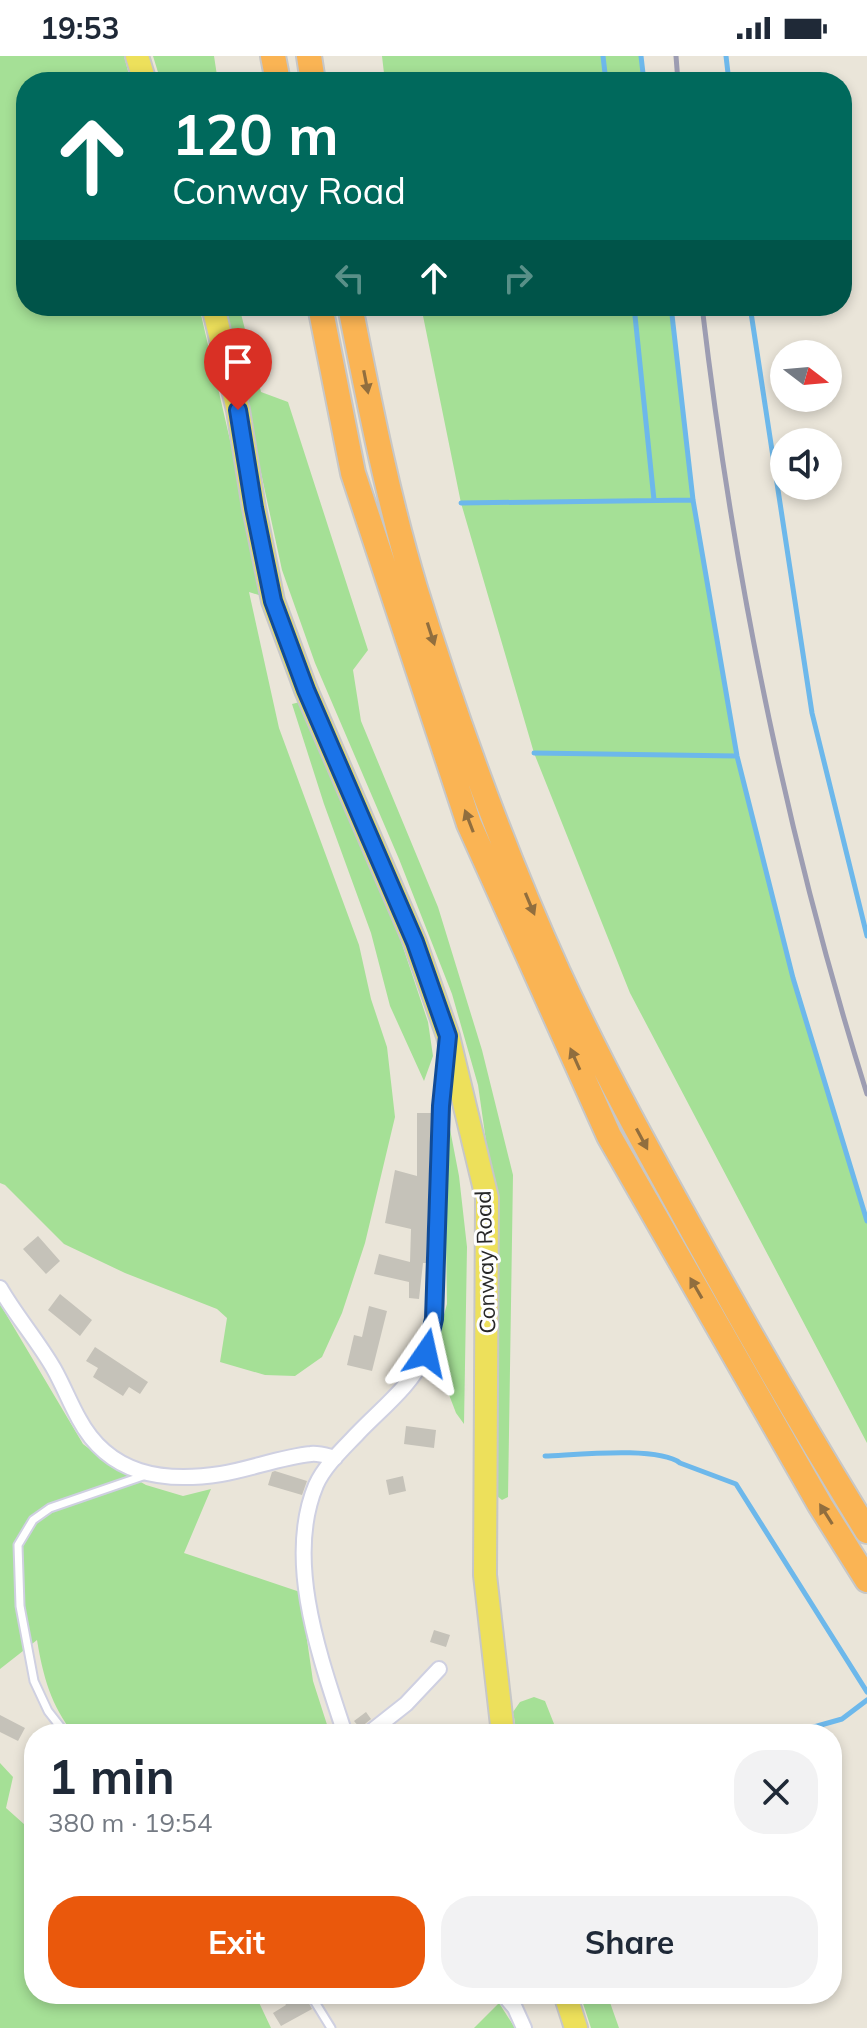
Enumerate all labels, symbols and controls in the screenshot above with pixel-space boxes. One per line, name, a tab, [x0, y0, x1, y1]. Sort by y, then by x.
text: 19:53	[40, 9, 119, 47]
text: 120 m	[172, 99, 339, 169]
icon: ahead	[40, 104, 144, 208]
text: Conway Road	[172, 168, 406, 213]
icon: left	[328, 256, 372, 300]
icon: ahead	[412, 256, 456, 300]
icon: right	[496, 256, 540, 300]
pin	[204, 328, 272, 410]
icon: arrive	[216, 340, 260, 384]
north arrow	[770, 340, 842, 412]
map controls	[770, 340, 842, 500]
one-way arrow	[360, 370, 372, 395]
button: sound	[770, 428, 842, 500]
one-way arrow	[425, 622, 437, 646]
one-way arrow	[462, 809, 475, 833]
one-way arrow	[523, 892, 536, 916]
one-way arrow	[568, 1047, 581, 1070]
one-way arrow	[635, 1127, 648, 1150]
street label: Conway Road	[469, 1190, 501, 1334]
one-way arrow	[689, 1277, 703, 1299]
position arrow	[384, 1311, 468, 1395]
one-way arrow	[819, 1503, 833, 1525]
text: 1 min	[48, 1746, 175, 1806]
button: close	[734, 1750, 818, 1834]
text: 380 m · 19:54	[48, 1806, 212, 1839]
button: Exit	[48, 1896, 425, 1988]
button: Share	[441, 1896, 818, 1988]

